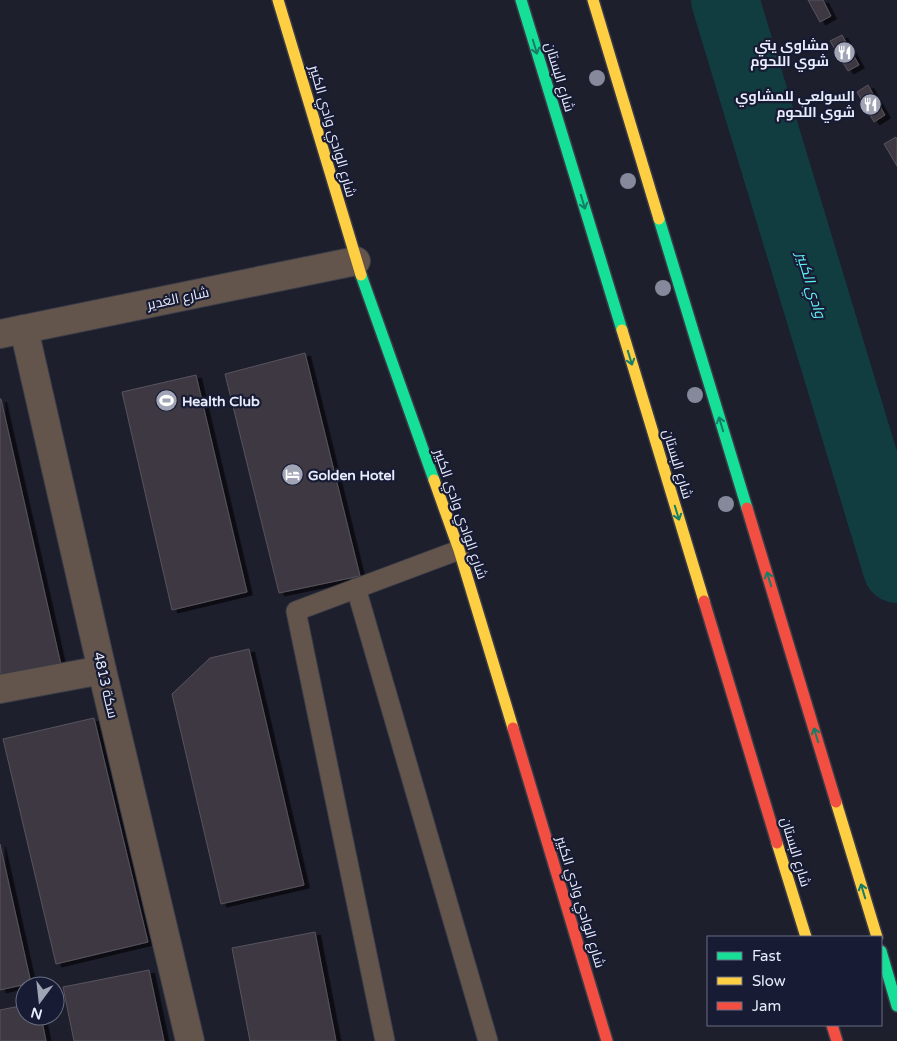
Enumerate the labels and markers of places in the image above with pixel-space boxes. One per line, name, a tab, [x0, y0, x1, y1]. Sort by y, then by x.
place label: مشاوي يتي شوي اللحوم	[750, 37, 829, 72]
restaurant icon: مشاوي يتي شوي اللحوم	[833, 41, 857, 65]
place label: السولعي للمشاوي شوي اللحوم	[735, 88, 855, 123]
restaurant icon: السولعي للمشاوي شوي اللحوم	[859, 92, 883, 116]
sports icon: Health Club	[154, 389, 178, 413]
place label: Health Club	[182, 393, 260, 410]
hotel icon: Golden Hotel	[280, 463, 304, 487]
place label: Golden Hotel	[308, 467, 395, 484]

